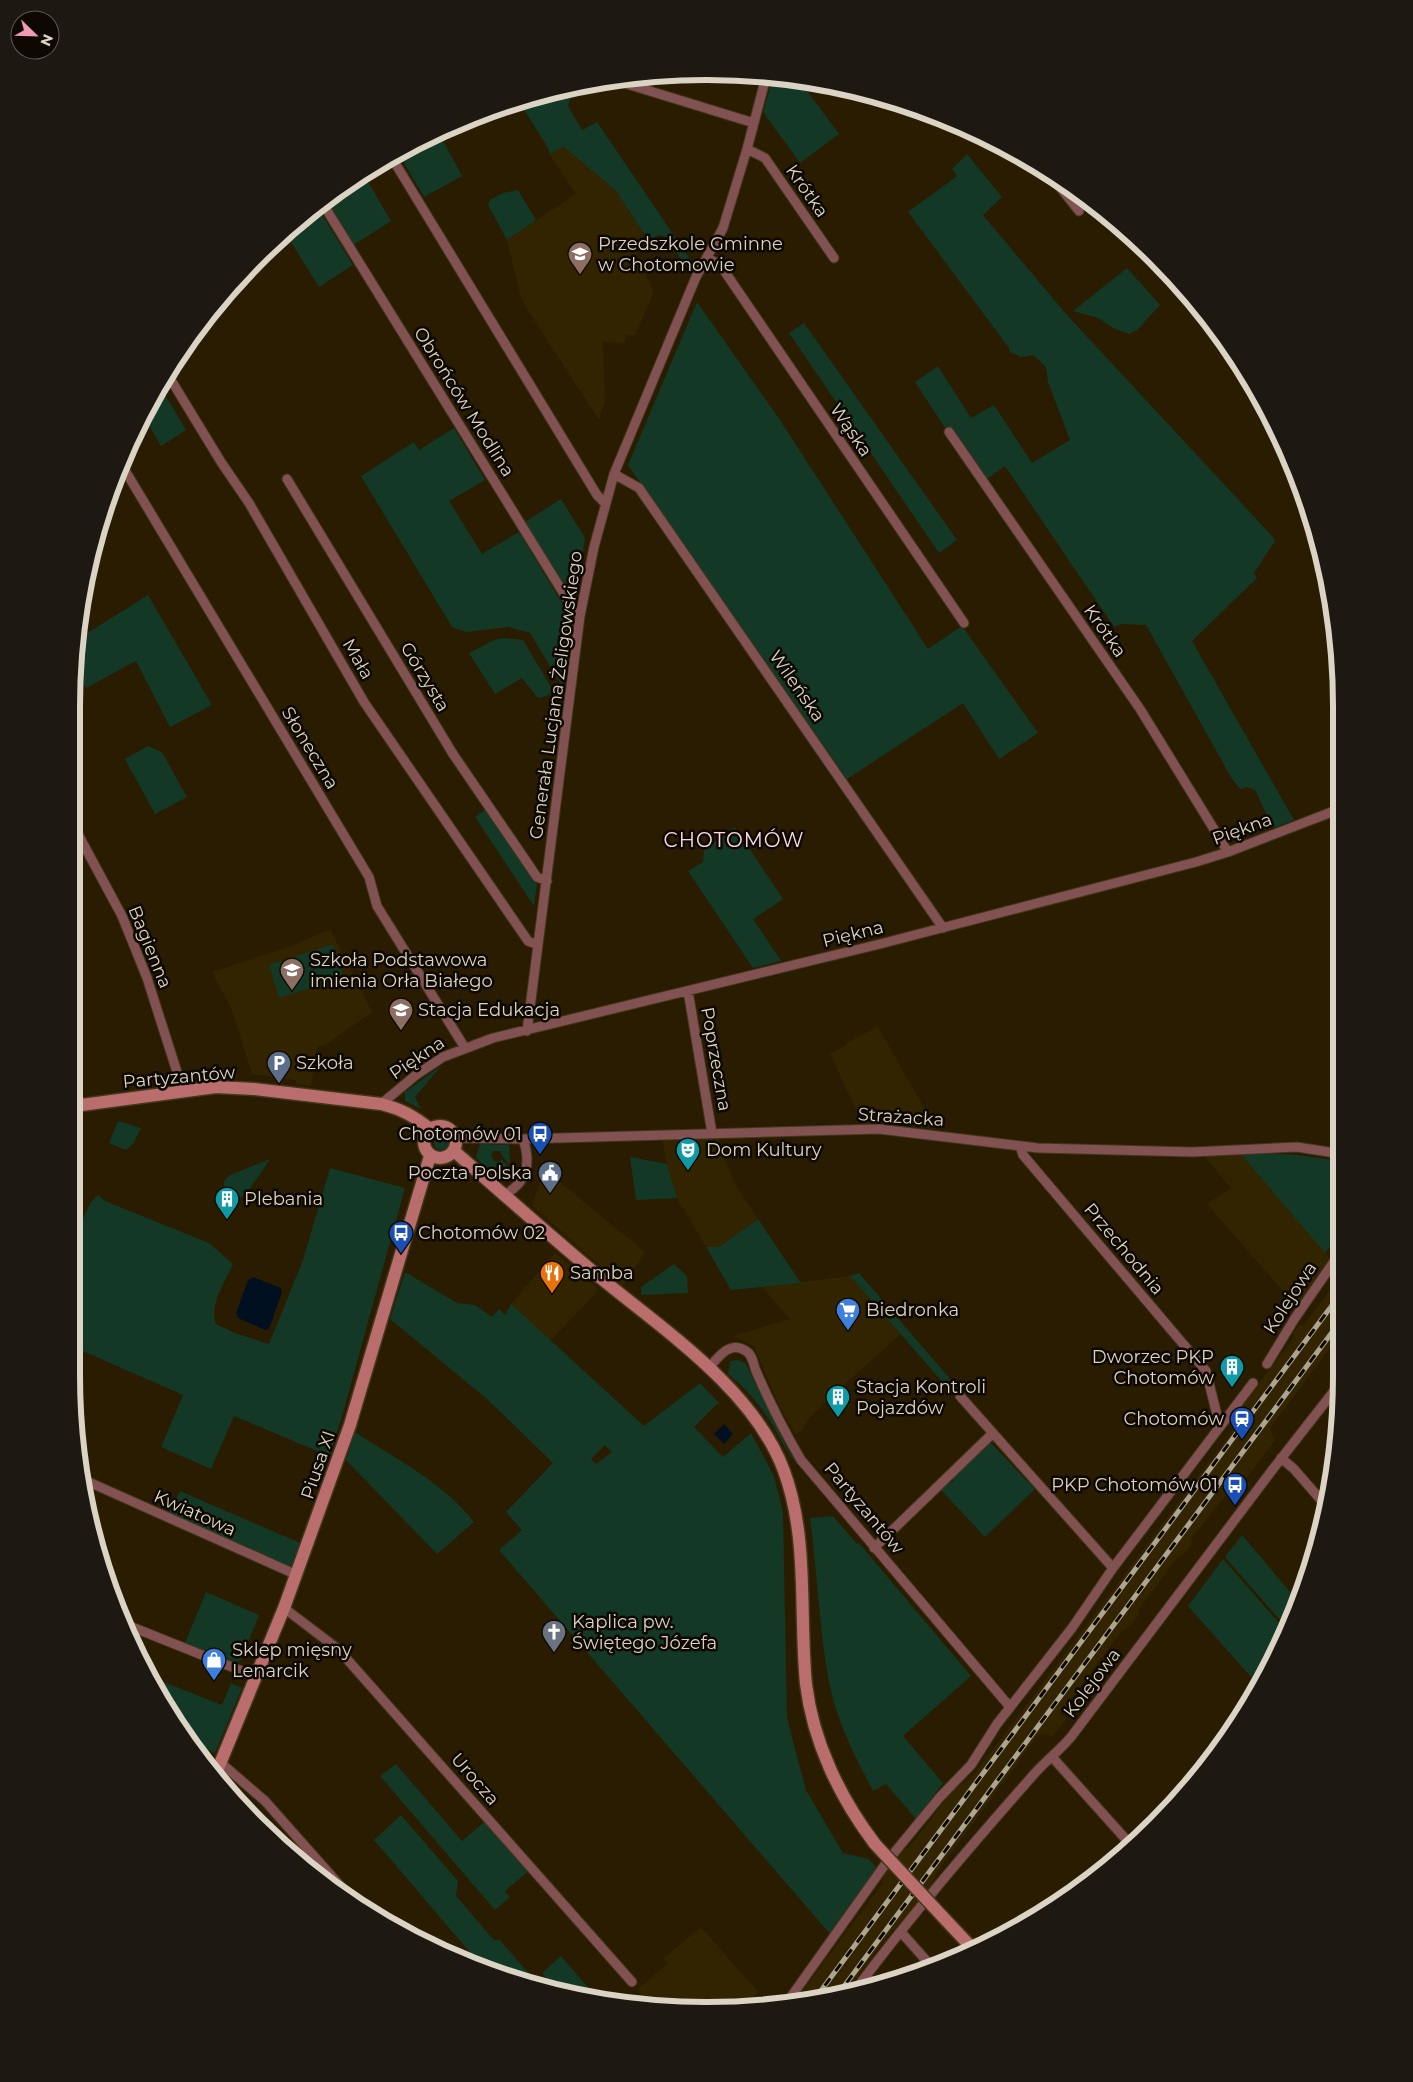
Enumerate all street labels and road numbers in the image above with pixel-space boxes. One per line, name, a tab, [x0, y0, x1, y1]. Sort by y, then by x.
street label: Krótka	[781, 160, 833, 222]
street label: Obrońców Modlina	[409, 323, 519, 481]
street label: Wąska	[825, 399, 877, 461]
street label: Generała Lucjana Żeligowskiego	[525, 549, 587, 841]
street label: Krótka	[1079, 600, 1131, 662]
street label: Mała	[338, 635, 378, 683]
street label: Górzysta	[396, 638, 454, 716]
street label: Wileńska	[764, 646, 830, 726]
street label: Słoneczna	[277, 703, 343, 793]
street label: Piękna	[1209, 808, 1275, 850]
street label: Bagienna	[123, 902, 177, 992]
street label: Piękna	[820, 916, 886, 952]
street label: Poprzeczna	[696, 1005, 736, 1113]
street label: Piękna	[385, 1032, 449, 1084]
street label: Partyzantów	[122, 1061, 236, 1093]
street label: Strażacka	[857, 1103, 945, 1131]
street label: Przechodnia	[1079, 1199, 1169, 1299]
street label: Kolejowa	[1259, 1258, 1321, 1338]
street label: Piusa XI	[296, 1428, 340, 1502]
street label: Partyzantów	[819, 1458, 909, 1558]
street label: Kwiatowa	[151, 1485, 239, 1541]
street label: Kolejowa	[1059, 1644, 1125, 1722]
street label: Urocza	[446, 1748, 504, 1810]

